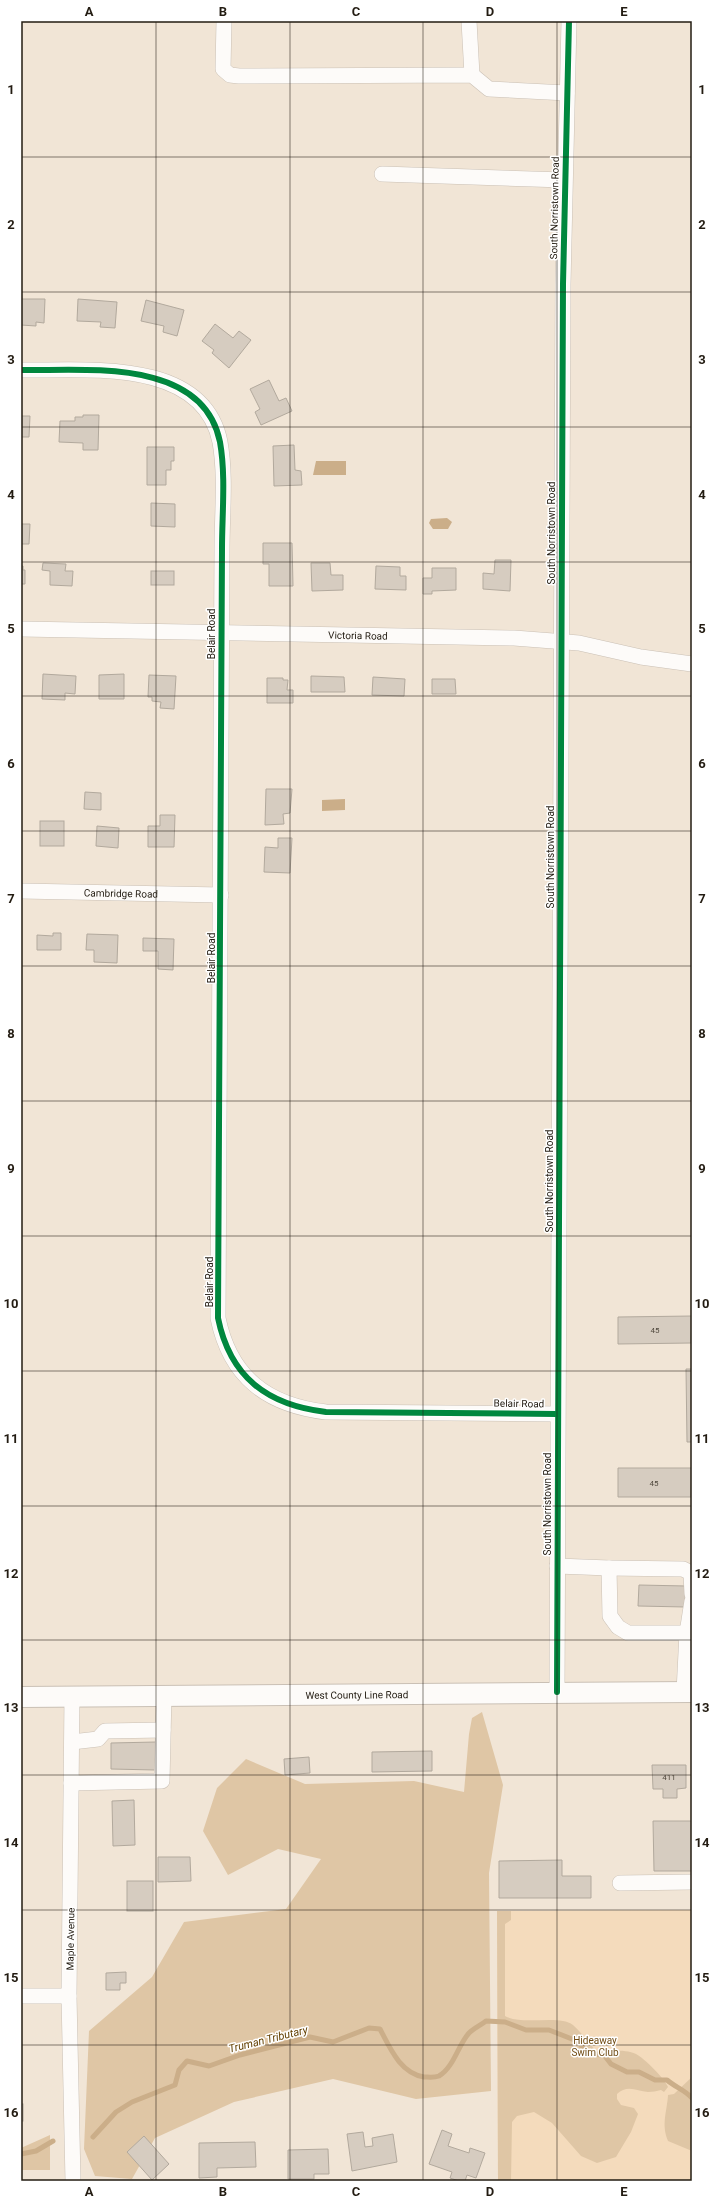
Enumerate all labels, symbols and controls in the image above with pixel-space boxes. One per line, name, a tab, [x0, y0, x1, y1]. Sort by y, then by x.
text: A	[85, 4, 94, 19]
text: B	[219, 4, 227, 19]
text: C	[352, 4, 361, 19]
text: D	[486, 4, 494, 19]
text: E	[620, 4, 628, 19]
text: 1	[7, 82, 15, 97]
text: 1	[698, 82, 706, 97]
street label: South Norristown Road	[548, 156, 561, 260]
text: 2	[7, 217, 15, 232]
text: 2	[698, 217, 706, 232]
text: 3	[7, 352, 15, 367]
text: 3	[698, 352, 706, 367]
street label: South Norristown Road	[546, 482, 557, 584]
text: 4	[7, 487, 15, 502]
text: 4	[698, 487, 706, 502]
street label: Belair Road	[206, 609, 217, 659]
text: 5	[7, 621, 15, 636]
text: 5	[698, 621, 706, 636]
street label: Victoria Road	[328, 630, 388, 642]
text: 6	[7, 756, 15, 771]
text: 6	[698, 756, 706, 771]
street label: South Norristown Road	[545, 806, 556, 908]
street label: Cambridge Road	[84, 887, 158, 900]
text: 7	[7, 891, 15, 906]
text: 7	[698, 891, 706, 906]
street label: Belair Road	[206, 933, 217, 983]
text: 8	[7, 1026, 15, 1041]
text: 8	[698, 1026, 706, 1041]
street label: South Norristown Road	[544, 1130, 555, 1232]
text: 9	[7, 1161, 15, 1176]
text: 9	[698, 1161, 706, 1176]
street label: Belair Road	[204, 1257, 215, 1307]
text: 10	[4, 1296, 18, 1311]
text: 10	[695, 1296, 709, 1311]
house number: 45	[651, 1326, 660, 1335]
street label: Belair Road	[494, 1398, 544, 1409]
text: 11	[4, 1431, 18, 1446]
text: 11	[695, 1431, 709, 1446]
street label: South Norristown Road	[542, 1453, 553, 1555]
house number: 45	[650, 1479, 659, 1488]
text: 12	[4, 1566, 18, 1581]
text: 12	[695, 1566, 709, 1581]
street label: West County Line Road	[306, 1689, 408, 1701]
text: 13	[4, 1700, 18, 1715]
text: 13	[695, 1700, 709, 1715]
house number: 411	[662, 1773, 676, 1782]
text: 14	[4, 1835, 19, 1850]
text: 14	[695, 1835, 710, 1850]
street label: Maple Avenue	[64, 1908, 77, 1970]
text: 15	[4, 1970, 18, 1985]
text: 15	[695, 1970, 709, 1985]
water label: Truman Tributary	[227, 2023, 310, 2056]
park label: Hideaway Swim Club	[571, 2035, 619, 2058]
text: 16	[4, 2105, 19, 2120]
text: 16	[695, 2105, 710, 2120]
text: A	[85, 2184, 94, 2199]
text: B	[219, 2184, 227, 2199]
text: C	[352, 2184, 361, 2199]
text: D	[486, 2184, 494, 2199]
text: E	[620, 2184, 628, 2199]

